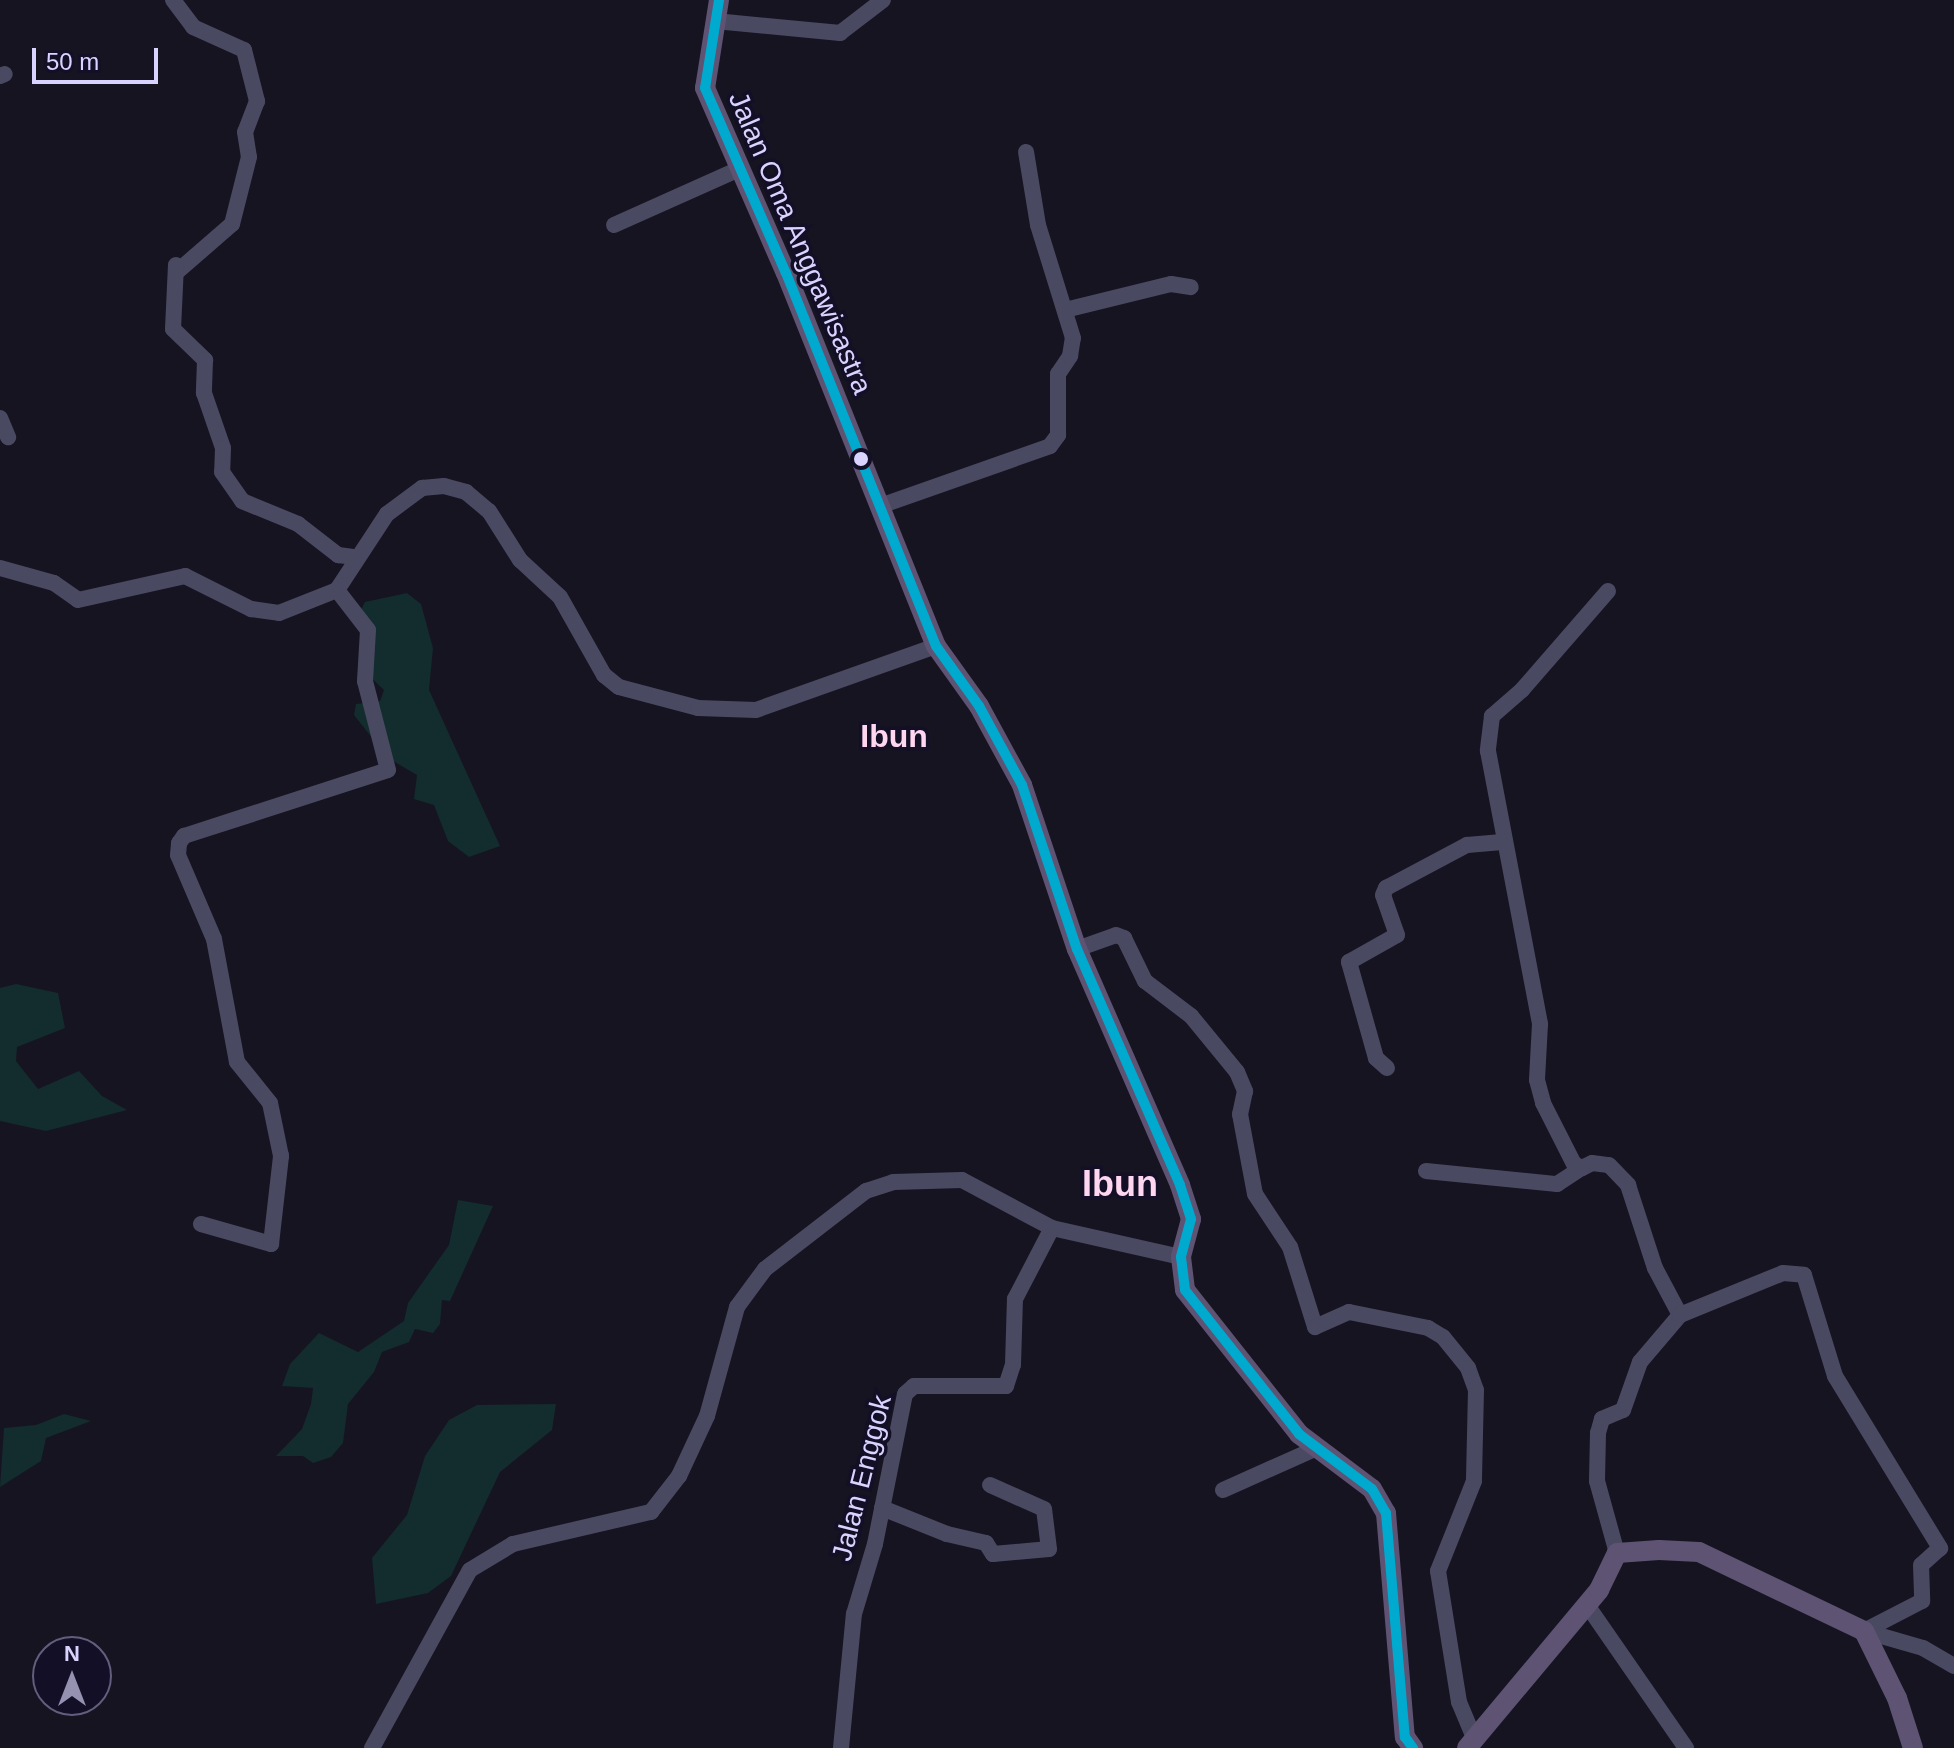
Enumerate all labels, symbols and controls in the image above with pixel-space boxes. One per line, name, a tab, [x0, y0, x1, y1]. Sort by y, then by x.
scale bar	[36, 32, 162, 82]
text: 50 m	[46, 48, 99, 75]
street label: Jalan Oma Anggawisastra	[721, 86, 879, 400]
unlabelled marker	[853, 451, 869, 467]
district label: Ibun	[860, 717, 928, 755]
district label: Ibun	[1082, 1162, 1158, 1206]
street label: Jalan Enggok	[825, 1392, 899, 1564]
north arrow	[32, 1636, 112, 1716]
text: N	[64, 1641, 80, 1666]

